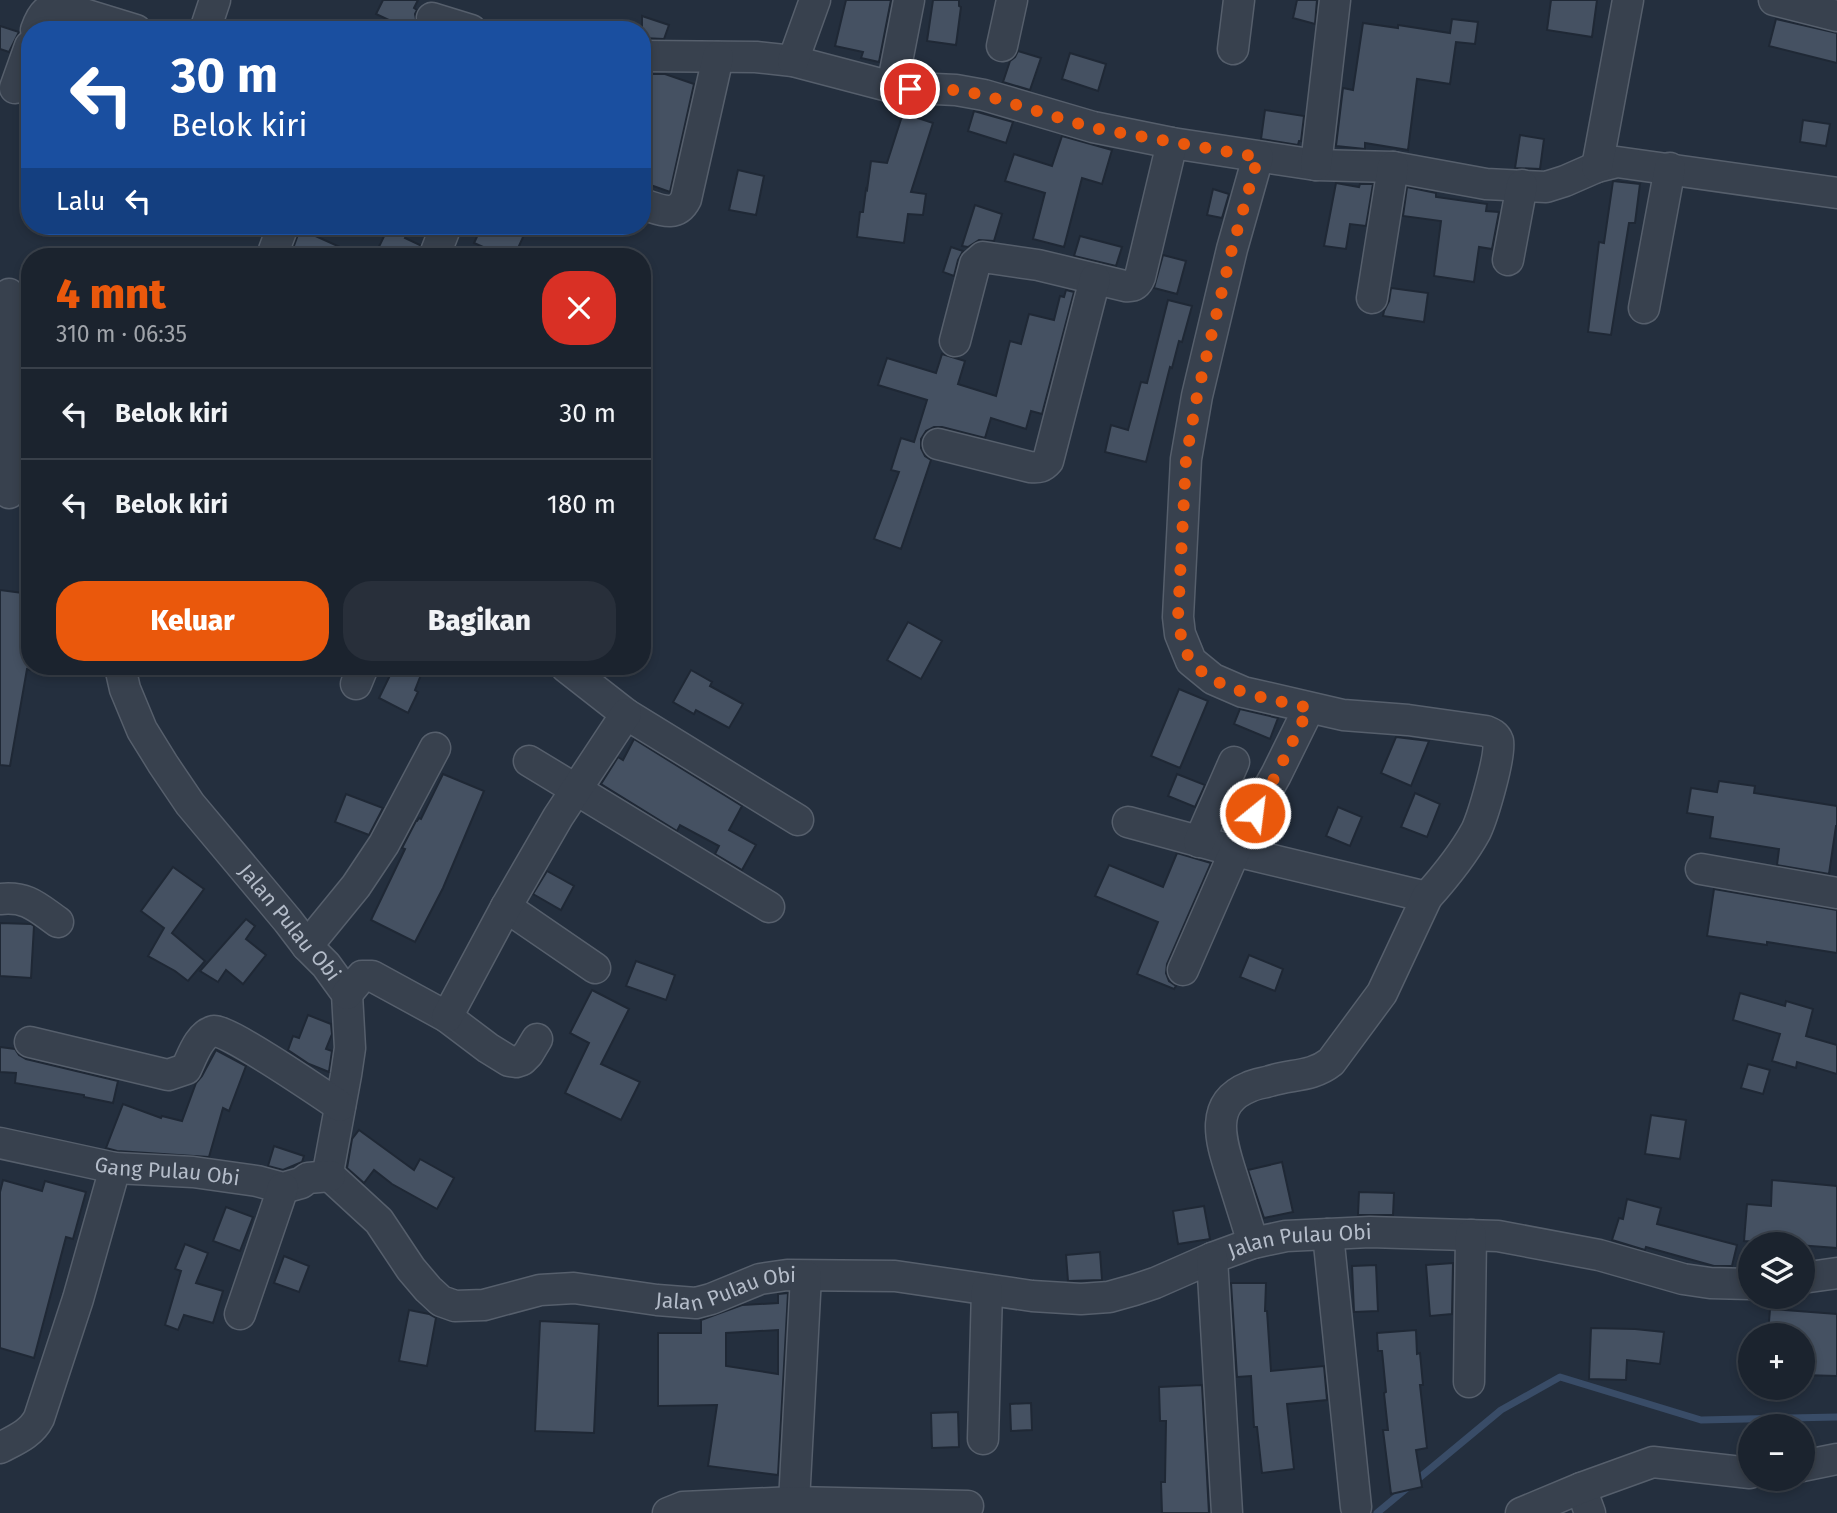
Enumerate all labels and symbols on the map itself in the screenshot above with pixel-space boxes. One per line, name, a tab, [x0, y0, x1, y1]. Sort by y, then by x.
pin	[880, 59, 940, 119]
position arrow	[1218, 776, 1292, 850]
street label: Jalan Pulau Obi	[233, 859, 346, 986]
street label: Gang Pulau Obi	[92, 1151, 241, 1191]
street label: Jalan Pulau Obi	[1224, 1219, 1372, 1264]
street label: Jalan Pulau Obi	[655, 1262, 796, 1317]

